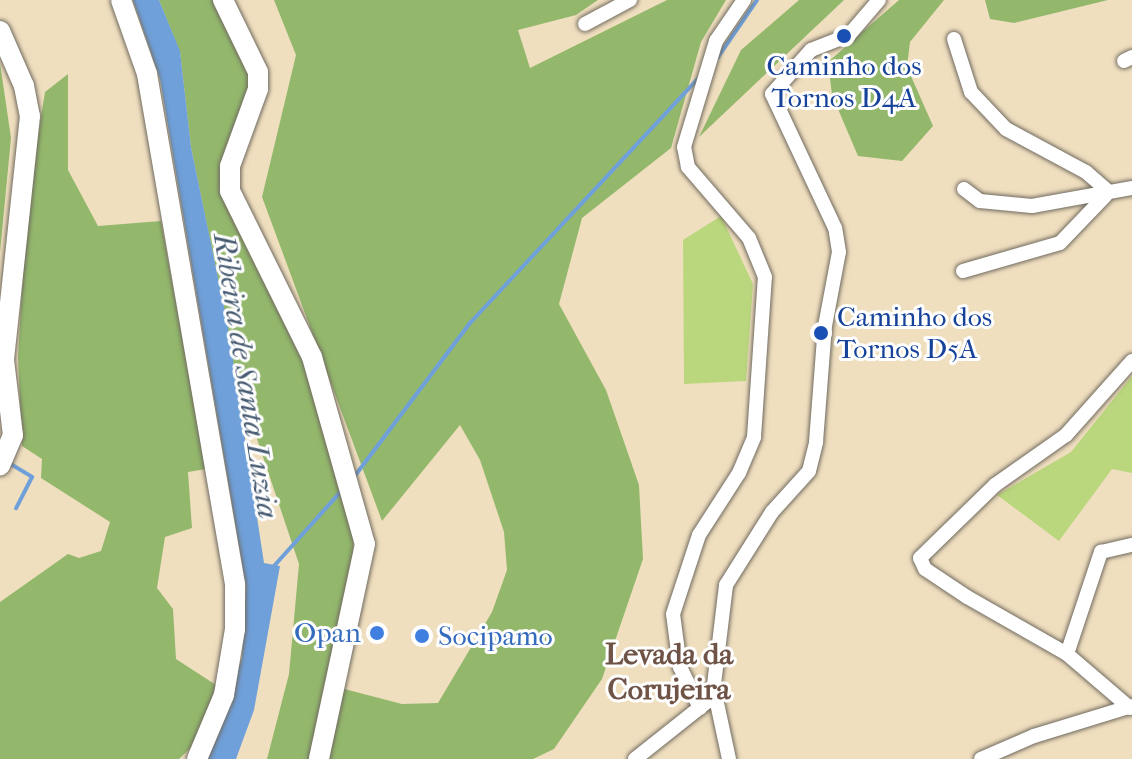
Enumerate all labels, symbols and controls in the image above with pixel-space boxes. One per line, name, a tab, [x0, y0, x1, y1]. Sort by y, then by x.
marker: Caminho dos Tornos D4A	[835, 27, 853, 45]
place label: Caminho dos Tornos D4A	[766, 49, 922, 115]
water label: Ribeira de Santa Luzia	[205, 231, 285, 521]
place label: Caminho dos Tornos D5A	[837, 300, 992, 366]
marker: Caminho dos Tornos D5A	[812, 324, 830, 342]
place label: Opan	[294, 616, 361, 650]
place label: Socipamo	[438, 619, 553, 653]
marker: Opan	[368, 624, 386, 642]
marker: Socipamo	[413, 627, 431, 645]
district label: Levada da Corujeira	[605, 637, 733, 708]

